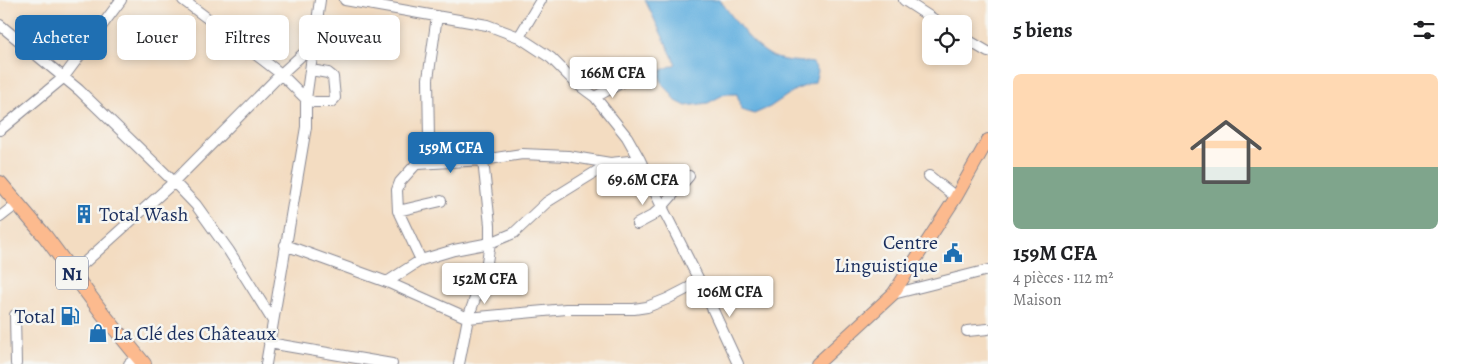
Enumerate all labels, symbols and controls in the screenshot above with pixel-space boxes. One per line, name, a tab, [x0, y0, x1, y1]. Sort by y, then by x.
chip: Acheter	[15, 15, 107, 60]
chip: Louer	[117, 15, 196, 60]
chip: Filtres	[206, 15, 289, 60]
chip: Nouveau	[299, 15, 400, 60]
map controls	[922, 15, 972, 65]
button: locate	[922, 15, 972, 65]
text: 5 biens	[1013, 16, 1073, 44]
icon: filters	[1410, 16, 1438, 44]
pin: 166M CFA	[561, 56, 665, 99]
text: 166M CFA	[581, 62, 645, 84]
icon: home	[1181, 107, 1271, 197]
pin: 159M CFA	[399, 132, 503, 174]
text: 159M CFA	[419, 137, 483, 159]
pin: 69.6M CFA	[586, 164, 700, 206]
text: 69.6M CFA	[608, 169, 678, 191]
place label: Total Wash	[99, 201, 189, 228]
building icon: Total Wash	[73, 203, 95, 225]
place label: Centre Linguistique	[834, 229, 938, 279]
text: 159M CFA	[1013, 239, 1097, 267]
public building icon: Centre Linguistique	[942, 242, 964, 264]
road number: N1	[56, 256, 88, 290]
pin: 152M CFA	[433, 262, 537, 305]
text: 4 pièces · 112 m²	[1013, 267, 1113, 289]
text: 152M CFA	[453, 268, 517, 290]
pin: 106M CFA	[678, 276, 782, 318]
text: 106M CFA	[697, 281, 763, 303]
text: Maison	[1013, 289, 1062, 311]
place label: Total	[15, 303, 55, 330]
fuel station icon: Total	[59, 305, 81, 327]
place label: La Clé des Châteaux	[113, 320, 277, 347]
shop icon: La Clé des Châteaux	[87, 322, 109, 344]

